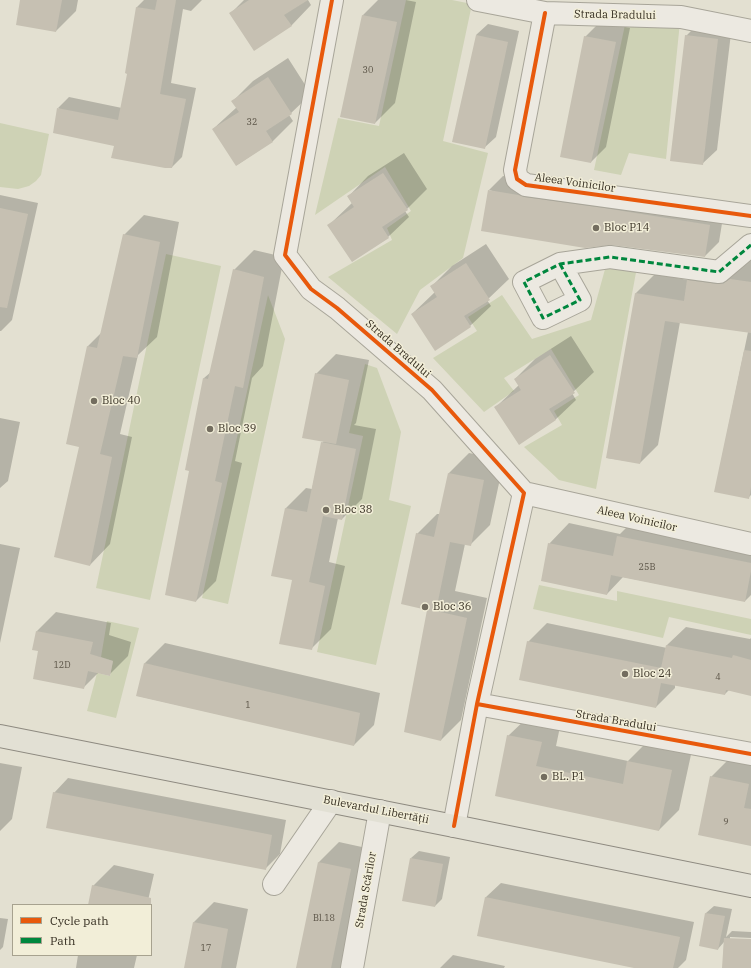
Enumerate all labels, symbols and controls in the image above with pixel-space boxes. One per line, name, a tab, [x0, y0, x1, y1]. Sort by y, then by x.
street label: Strada Bradului	[574, 8, 656, 22]
house number: 30	[363, 65, 373, 75]
house number: 32	[247, 117, 257, 127]
street label: Aleea Voinicilor	[534, 171, 616, 195]
place label: Bloc P14	[604, 221, 649, 235]
marker: Bloc P14	[591, 223, 601, 233]
street label: Strada Bradului	[363, 317, 433, 381]
place label: Bloc 40	[102, 394, 140, 408]
marker: Bloc 40	[89, 396, 99, 406]
place label: Bloc 39	[218, 422, 256, 436]
marker: Bloc 39	[205, 424, 215, 434]
place label: Bloc 38	[334, 503, 372, 517]
street label: Aleea Voinicilor	[596, 503, 678, 535]
marker: Bloc 38	[321, 505, 331, 515]
house number: 25B	[639, 562, 655, 572]
place label: Bloc 36	[433, 600, 471, 614]
marker: Bloc 36	[420, 602, 430, 612]
house number: 12D	[53, 660, 71, 670]
place label: Bloc 24	[633, 667, 671, 681]
marker: Bloc 24	[620, 669, 630, 679]
house number: 4	[715, 672, 721, 682]
house number: 1	[245, 700, 251, 710]
street label: Strada Bradului	[575, 707, 657, 735]
place label: BL. P1	[552, 770, 585, 784]
marker: BL. P1	[539, 772, 549, 782]
street label: Bulevardul Libertății	[322, 793, 430, 827]
house number: 9	[723, 817, 729, 827]
street label: Strada Scărilor	[353, 851, 379, 929]
legend	[12, 904, 152, 956]
text: Cycle path	[50, 913, 109, 928]
house number: Bl.18	[313, 913, 335, 923]
text: Path	[50, 933, 75, 948]
house number: 17	[201, 943, 211, 953]

